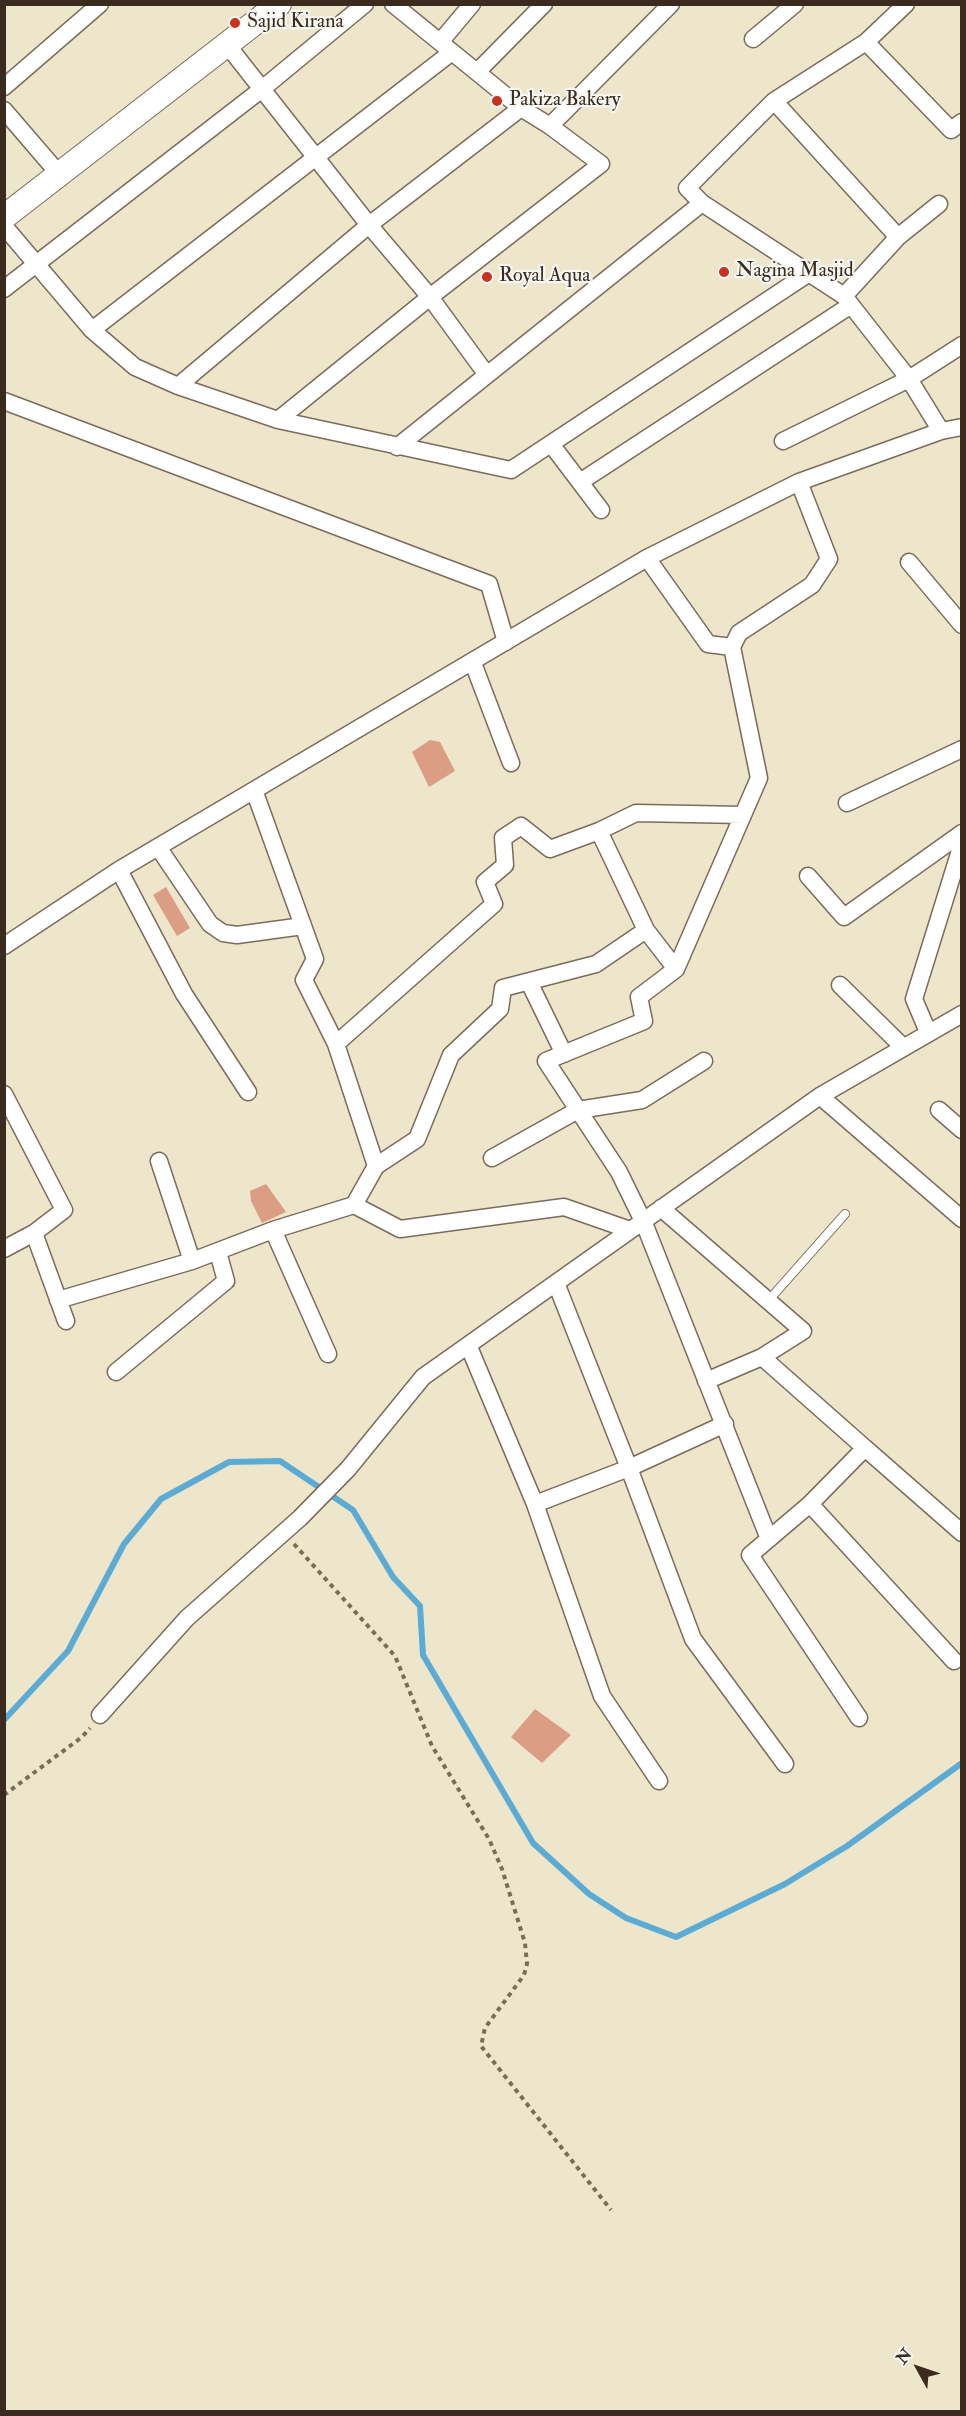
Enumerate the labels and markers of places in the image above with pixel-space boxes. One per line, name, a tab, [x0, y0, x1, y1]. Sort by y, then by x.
place label: Sajid Kirana	[247, 11, 344, 35]
marker: Sajid Kirana	[228, 16, 242, 30]
place label: Pakiza Bakery	[509, 89, 621, 113]
marker: Pakiza Bakery	[490, 94, 504, 108]
place label: Nagina Masjid	[736, 260, 854, 284]
place label: Royal Aqua	[499, 265, 591, 289]
marker: Nagina Masjid	[717, 265, 731, 279]
marker: Royal Aqua	[480, 270, 494, 284]

